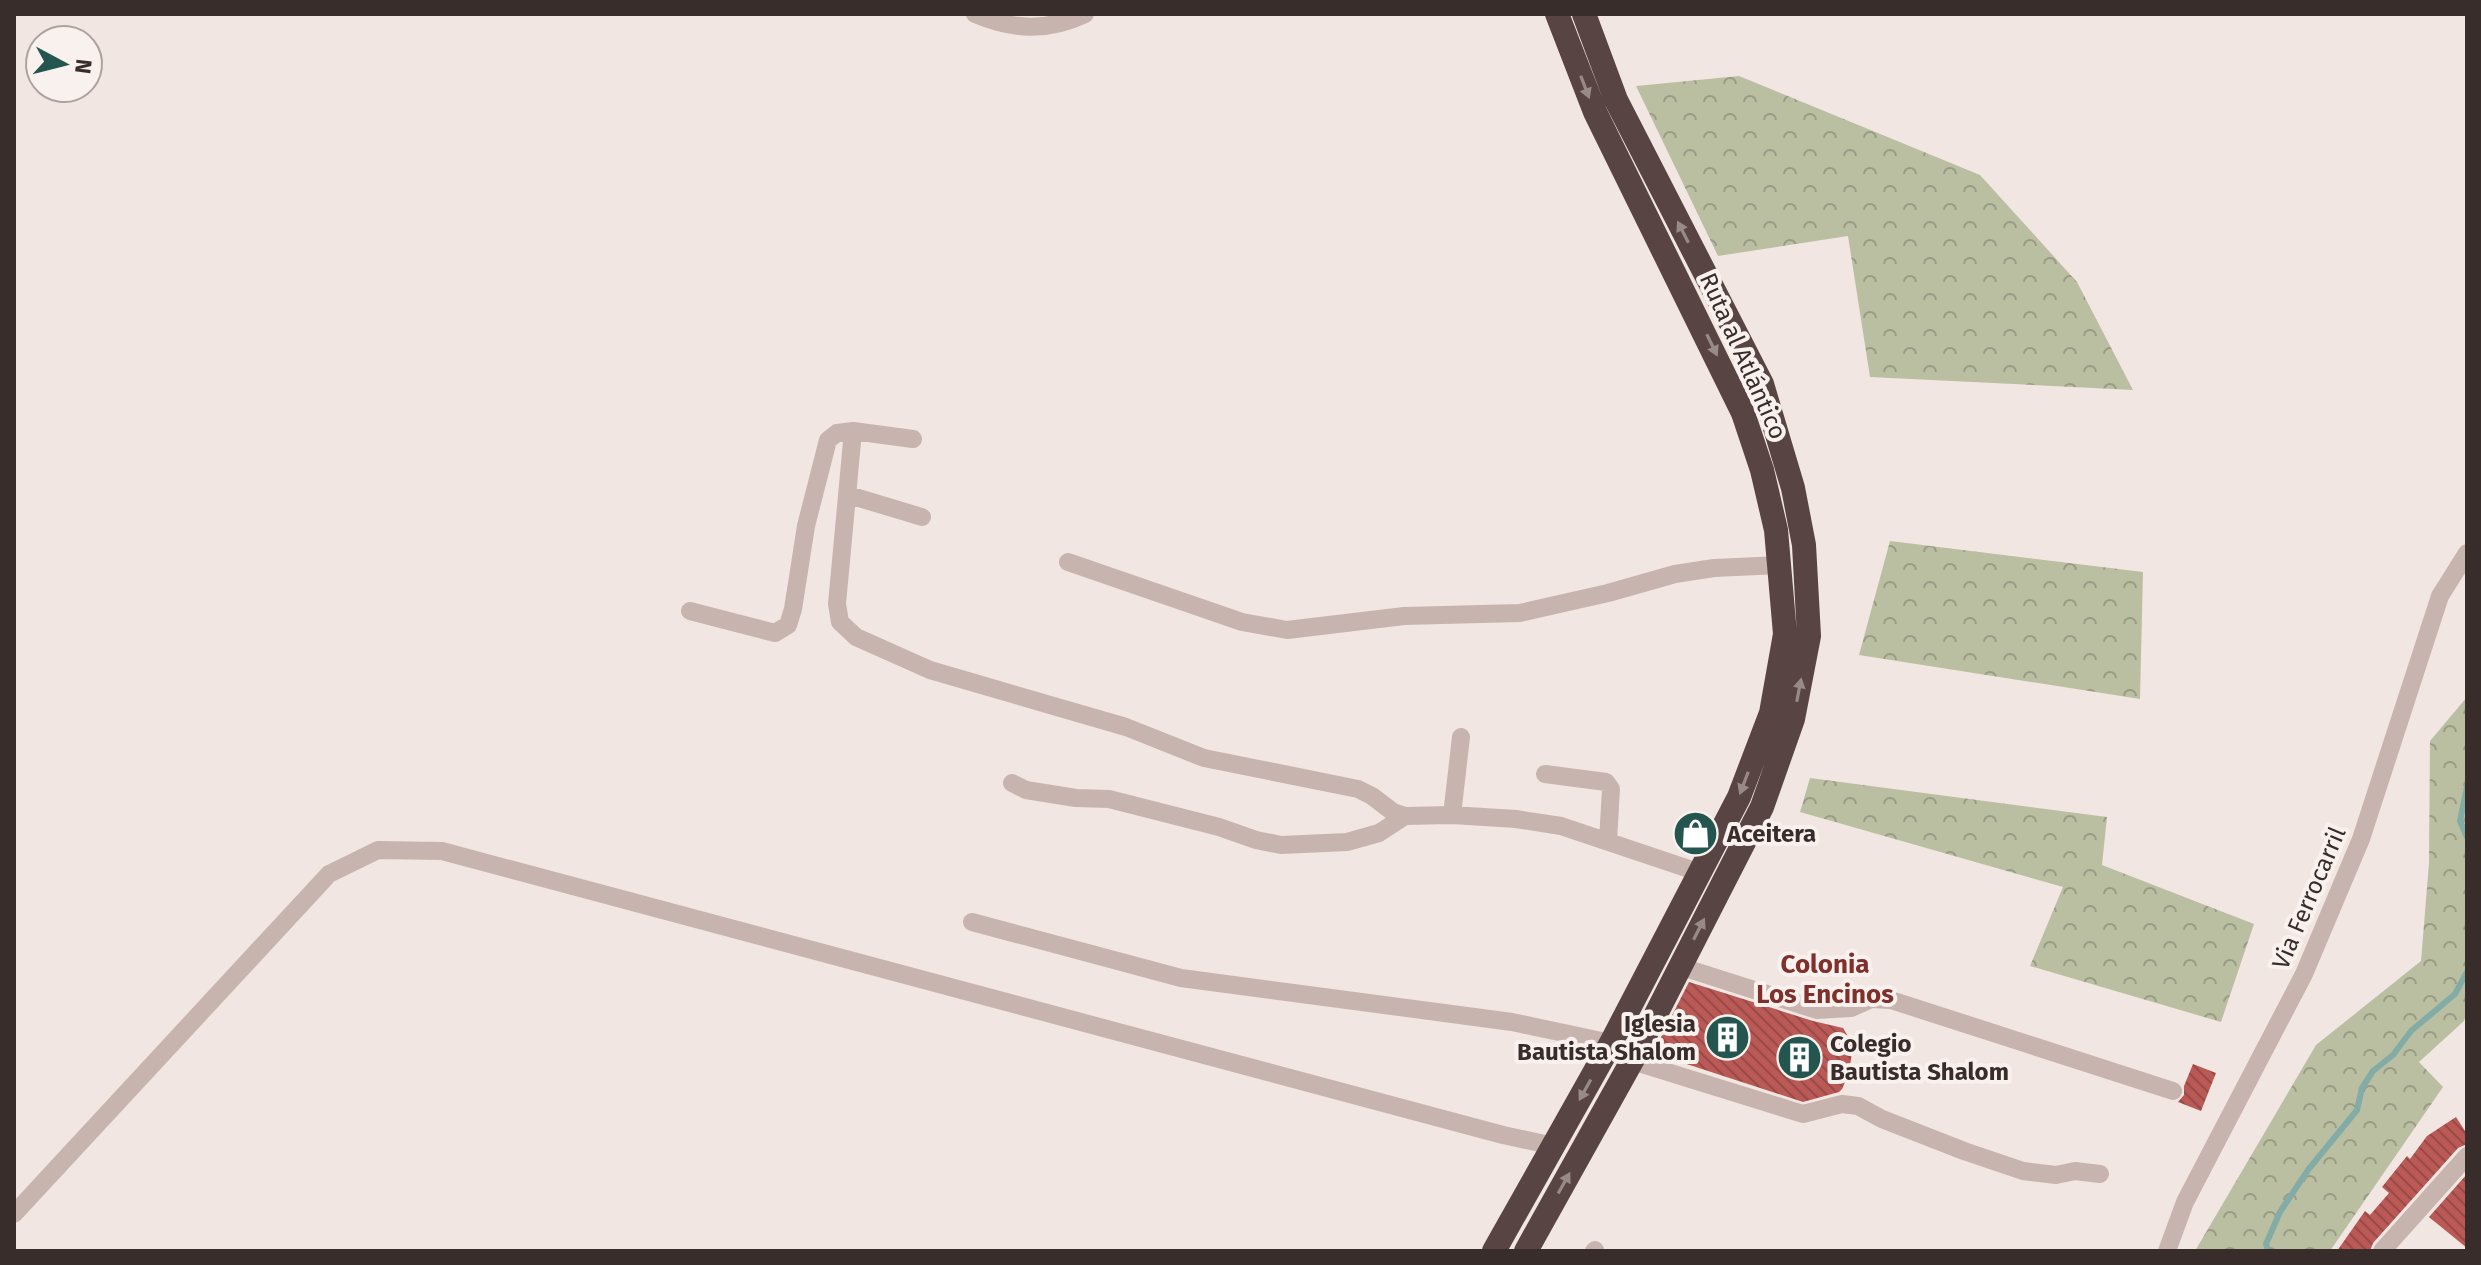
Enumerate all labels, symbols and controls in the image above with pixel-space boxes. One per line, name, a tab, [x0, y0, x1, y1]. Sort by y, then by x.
north arrow	[24, 24, 104, 104]
text: N	[69, 57, 98, 75]
one-way arrow	[1579, 75, 1592, 99]
one-way arrow	[1677, 220, 1690, 243]
street label: Ruta al Atlántico	[1694, 268, 1792, 444]
one-way arrow	[1705, 334, 1719, 357]
one-way arrow	[1793, 677, 1805, 702]
one-way arrow	[1737, 771, 1750, 795]
shop icon: Aceitera	[1672, 810, 1720, 858]
place label: Aceitera	[1726, 820, 1816, 848]
street label: Via Ferrocarril	[2266, 823, 2352, 973]
one-way arrow	[1692, 917, 1705, 940]
district label: Colonia Los Encinos	[1756, 949, 1894, 1010]
place label: Iglesia Bautista Shalom	[1517, 1010, 1696, 1066]
building icon: Iglesia Bautista Shalom	[1703, 1014, 1751, 1062]
place label: Colegio Bautista Shalom	[1830, 1030, 2009, 1086]
building icon: Colegio Bautista Shalom	[1775, 1034, 1823, 1082]
one-way arrow	[1578, 1079, 1592, 1102]
one-way arrow	[1557, 1172, 1571, 1194]

